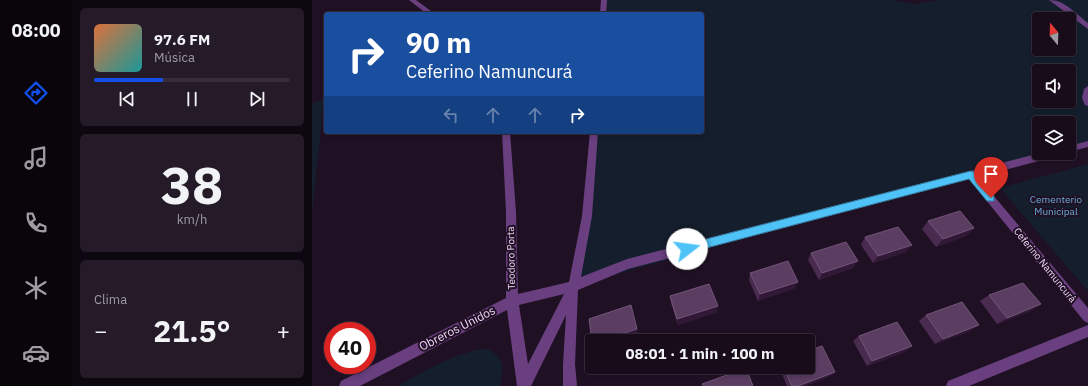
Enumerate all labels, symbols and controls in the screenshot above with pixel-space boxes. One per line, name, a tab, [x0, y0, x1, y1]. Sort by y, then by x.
north arrow	[1032, 12, 1076, 56]
map controls	[1032, 12, 1076, 160]
text: 08:00	[11, 19, 61, 42]
text: 90 m	[406, 24, 471, 61]
icon: right	[340, 28, 392, 80]
text: 97.6 FM	[154, 30, 210, 49]
text: Música	[154, 49, 195, 66]
text: Ceferino Namuncurá	[406, 60, 572, 83]
button: sound	[1032, 64, 1076, 108]
icon: directions	[22, 79, 50, 107]
icon: previous	[116, 88, 138, 110]
icon: pause	[181, 88, 203, 110]
icon: next	[246, 88, 268, 110]
icon: left	[440, 104, 462, 126]
icon: ahead	[482, 104, 504, 126]
icon: ahead	[524, 104, 546, 126]
icon: right	[566, 104, 588, 126]
button: layers	[1032, 116, 1076, 160]
icon: music	[22, 144, 50, 172]
text: 38	[161, 151, 223, 218]
pin	[974, 157, 1008, 198]
icon: arrive	[980, 163, 1002, 185]
park label: Cementerio Municipal	[1030, 193, 1083, 218]
icon: phone	[22, 209, 50, 237]
text: km/h	[177, 211, 207, 228]
street label: Ceferino Namuncurá	[1011, 225, 1080, 305]
street label: Teodoro Porta	[504, 226, 518, 290]
position arrow	[666, 228, 708, 270]
icon: climate	[22, 274, 50, 302]
text: Clima	[94, 291, 127, 308]
street label: Obreros Unidos	[416, 302, 498, 354]
text: 21.5°	[153, 311, 231, 350]
text: −	[94, 316, 107, 345]
text: +	[277, 316, 290, 345]
speed limit sign: 40	[324, 322, 376, 374]
icon: car	[22, 339, 50, 367]
text: 08:01 · 1 min · 100 m	[626, 344, 774, 363]

